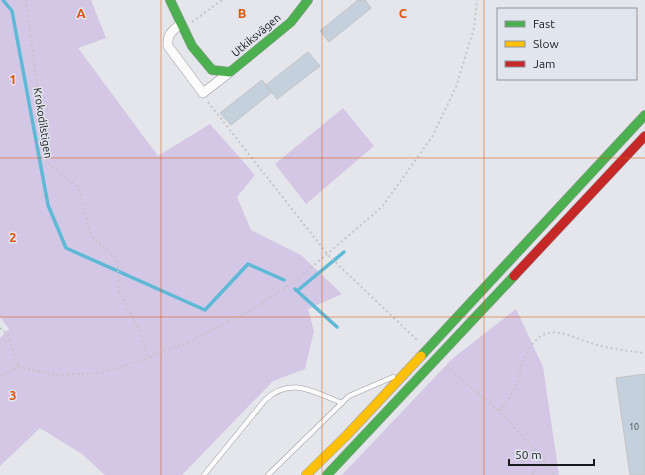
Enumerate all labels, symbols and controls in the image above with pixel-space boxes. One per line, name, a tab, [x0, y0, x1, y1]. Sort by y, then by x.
text: A	[76, 6, 86, 20]
text: B	[238, 6, 247, 20]
text: C	[399, 6, 408, 20]
legend	[497, 8, 637, 80]
street label: Utkiksvägen	[229, 11, 283, 59]
text: Fast	[533, 17, 555, 30]
text: Slow	[533, 37, 559, 50]
text: Jam	[533, 57, 555, 70]
text: 1	[9, 72, 17, 86]
street label: Krokodilstigen	[31, 87, 55, 159]
text: 2	[9, 230, 17, 244]
text: 3	[9, 388, 17, 402]
house number: 10	[629, 422, 639, 432]
scale bar	[509, 441, 594, 467]
text: 50 m	[515, 448, 542, 461]

